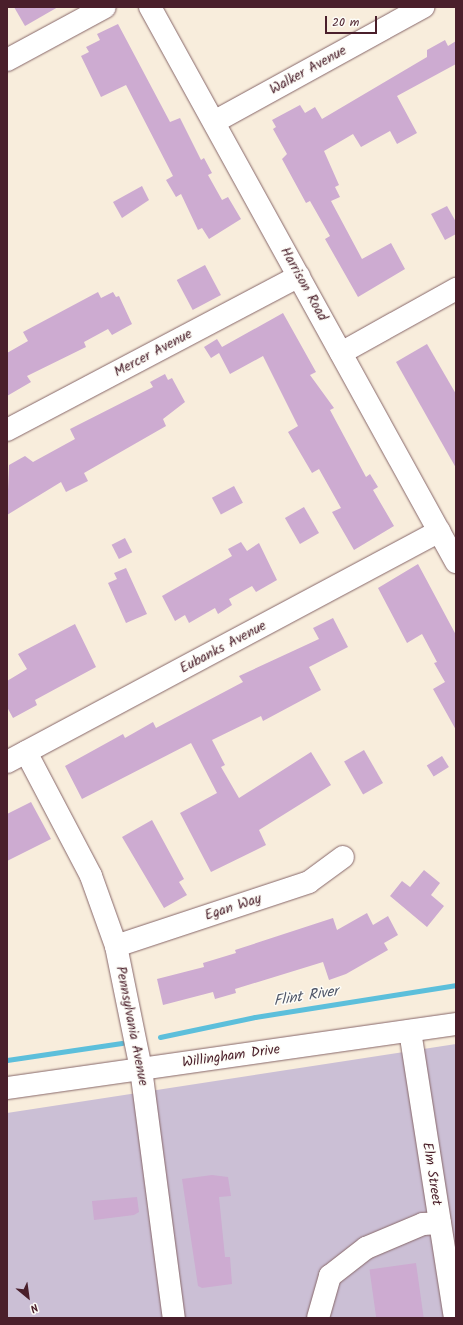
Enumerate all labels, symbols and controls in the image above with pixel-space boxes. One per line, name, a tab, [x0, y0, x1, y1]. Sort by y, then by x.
scale bar	[327, 8, 379, 34]
text: 20 m	[332, 13, 359, 32]
street label: Walker Avenue	[267, 42, 349, 98]
street label: Harrison Road	[277, 244, 331, 324]
street label: Mercer Avenue	[111, 325, 195, 381]
street label: Eubanks Avenue	[177, 617, 269, 677]
street label: Egan Way	[203, 890, 263, 924]
street label: Pennsylvania Avenue	[112, 965, 152, 1087]
water label: Flint River	[272, 983, 340, 1011]
street label: Willingham Drive	[181, 1041, 281, 1071]
street label: Elm Street	[419, 1141, 445, 1207]
north arrow	[8, 1277, 48, 1317]
text: N	[26, 1298, 41, 1317]

